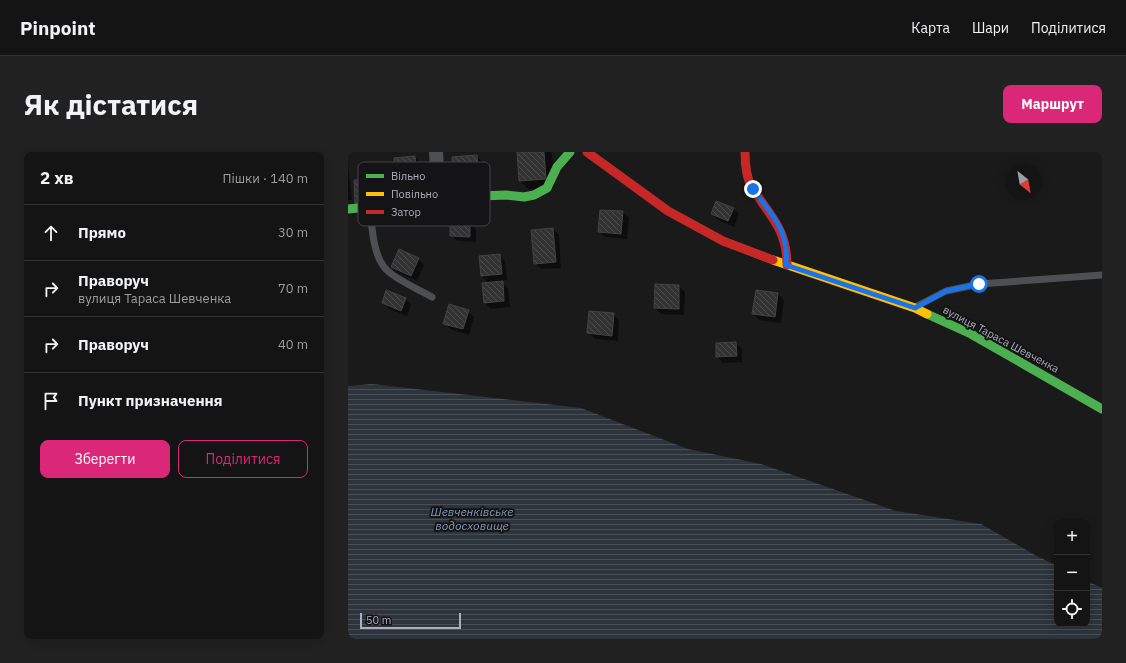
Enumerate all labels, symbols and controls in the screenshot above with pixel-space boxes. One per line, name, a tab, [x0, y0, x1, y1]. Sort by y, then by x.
text: Pinpoint	[20, 16, 96, 40]
text: Карта	[911, 19, 950, 37]
text: Шари	[972, 19, 1009, 37]
text: Поділитися	[1031, 19, 1106, 37]
button: Маршрут	[1003, 85, 1102, 123]
text: Як дістатися	[24, 86, 198, 123]
legend	[358, 162, 490, 226]
north arrow	[1006, 164, 1042, 200]
text: 2 хв	[40, 167, 74, 189]
text: Вільно	[391, 169, 426, 183]
text: Пішки · 140 m	[222, 170, 308, 187]
route end	[744, 180, 762, 198]
text: Повільно	[391, 187, 438, 201]
text: Затор	[391, 205, 421, 219]
icon: ahead	[40, 222, 62, 244]
text: Прямо	[78, 223, 126, 242]
text: 30 m	[278, 224, 308, 241]
text: Праворуч	[78, 271, 149, 290]
route start	[970, 275, 988, 293]
icon: right	[40, 278, 62, 300]
text: 70 m	[278, 280, 308, 297]
text: вулиця Тараса Шевченка	[78, 290, 231, 307]
street label: вулиця Тараса Шевченка	[940, 302, 1062, 376]
icon: right	[40, 334, 62, 356]
text: Праворуч	[78, 335, 149, 354]
text: 40 m	[278, 336, 308, 353]
icon: arrive	[40, 390, 62, 412]
text: Пункт призначення	[78, 391, 223, 410]
button: Зберегти	[40, 440, 170, 478]
button: Поділитися	[178, 440, 308, 478]
water label: Шевченківське водосховище	[431, 504, 513, 533]
map controls	[1054, 519, 1090, 627]
button: +	[1054, 519, 1090, 555]
button: −	[1054, 555, 1090, 591]
button: locate	[1054, 591, 1090, 627]
scale bar	[360, 611, 461, 630]
text: 50 m	[366, 613, 391, 627]

